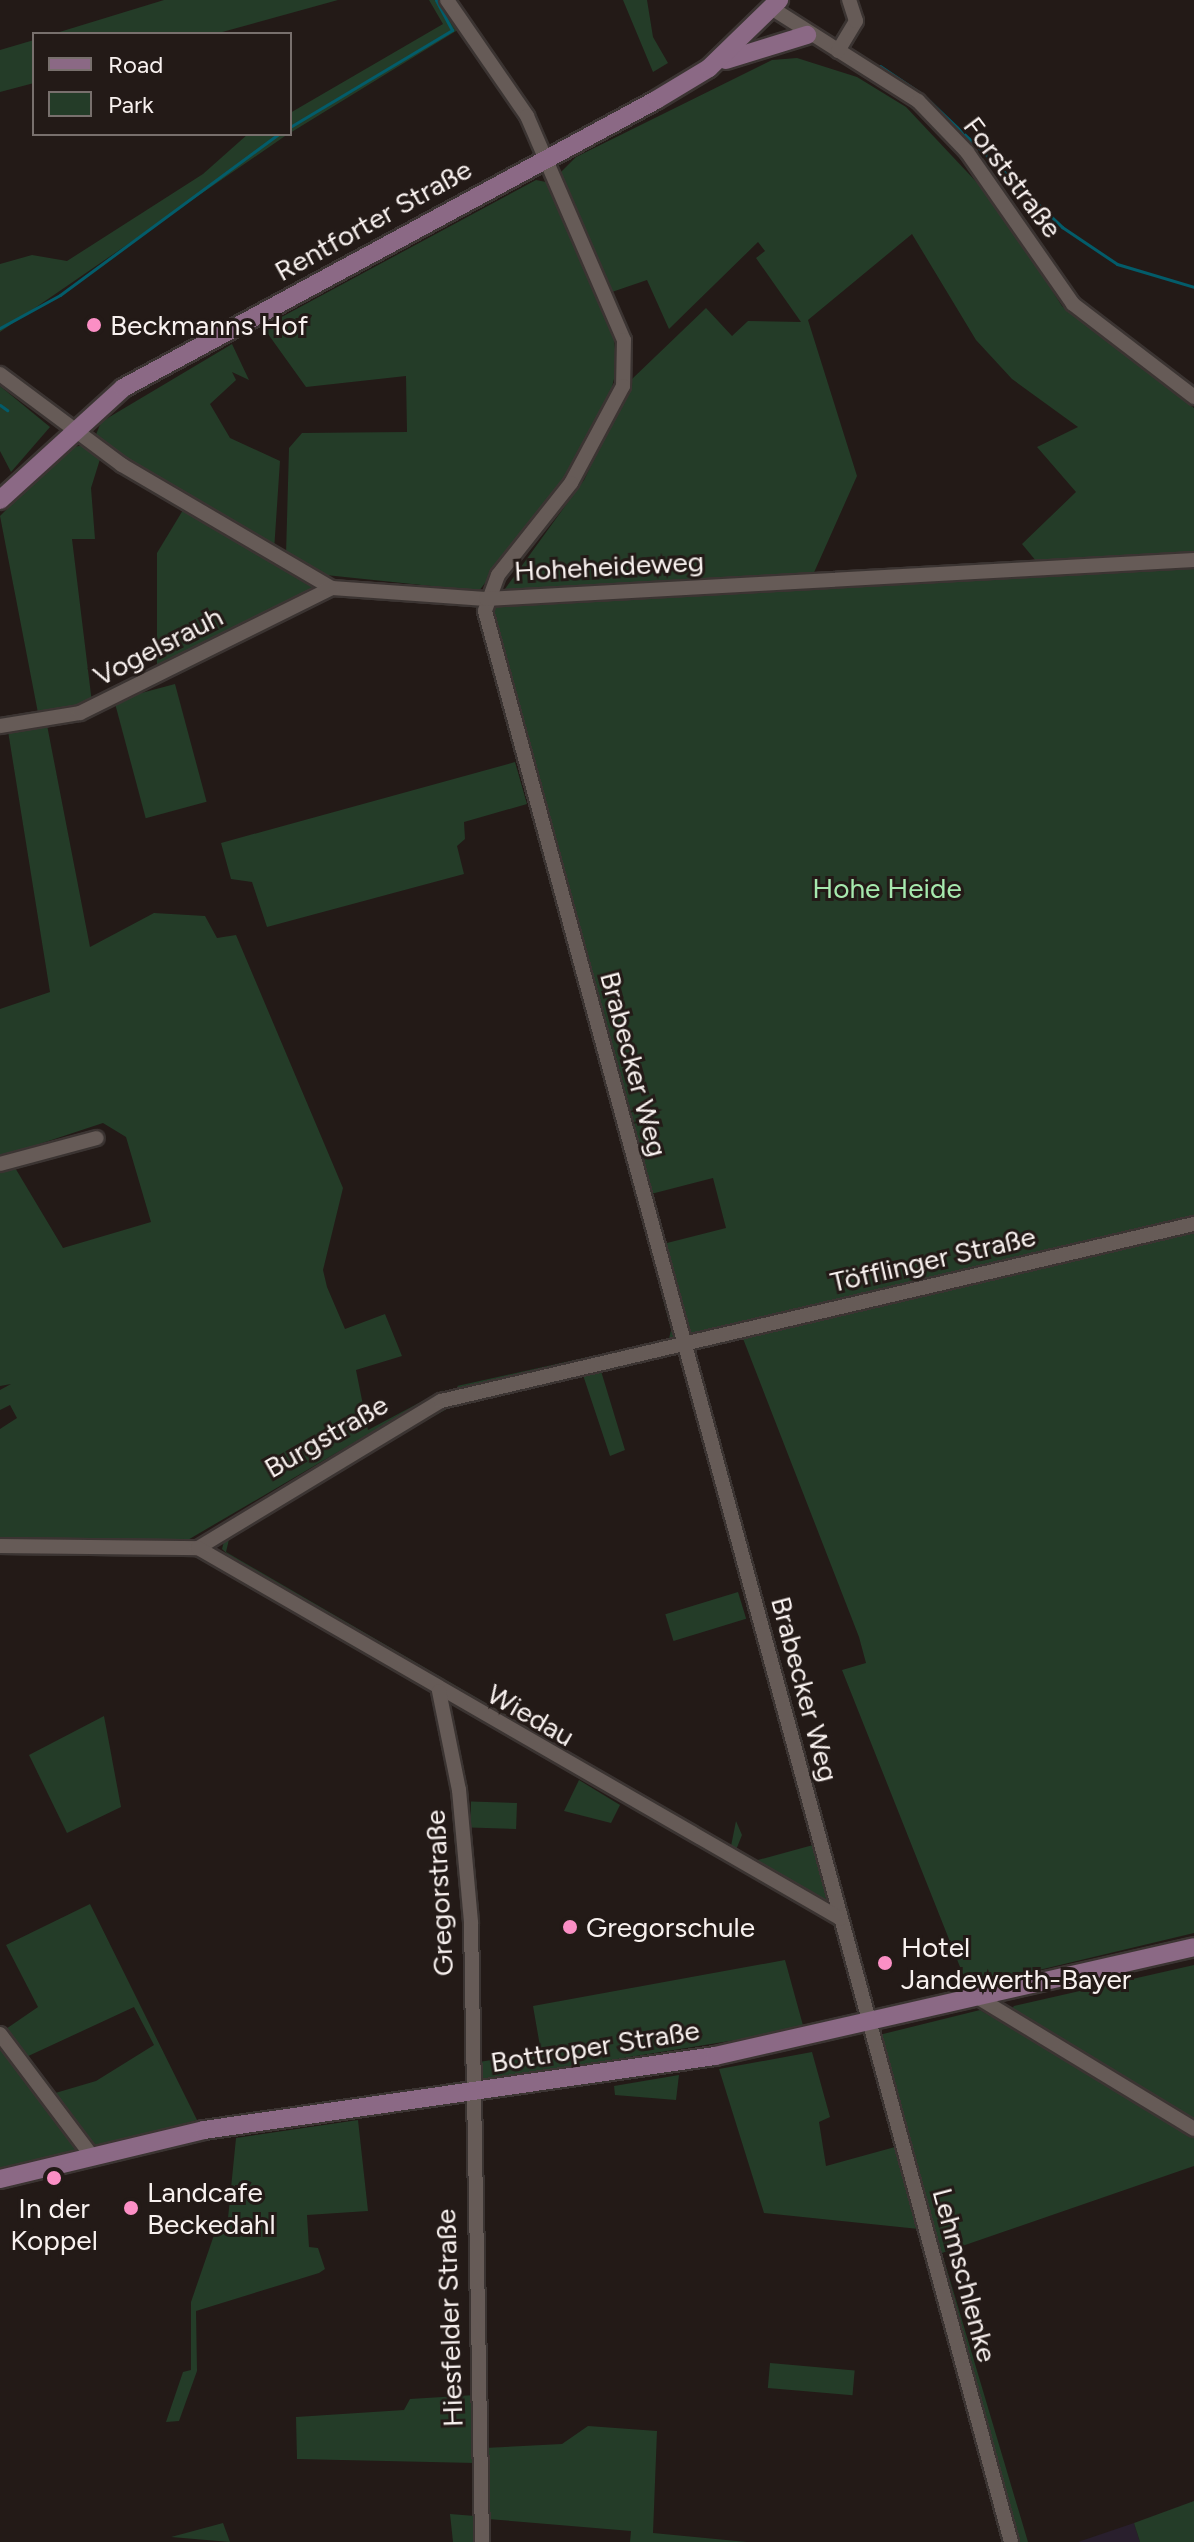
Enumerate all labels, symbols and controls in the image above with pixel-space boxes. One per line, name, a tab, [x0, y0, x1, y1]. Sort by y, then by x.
legend	[32, 32, 292, 136]
text: Road	[108, 50, 163, 79]
text: Park	[108, 90, 154, 119]
street label: Forststraße	[957, 110, 1069, 244]
street label: Rentforter Straße	[269, 152, 477, 288]
place label: Beckmanns Hof	[110, 308, 308, 342]
marker: Beckmanns Hof	[85, 316, 103, 334]
street label: Hoheheideweg	[513, 544, 705, 588]
street label: Vogelsrauh	[88, 599, 228, 693]
park label: Hohe Heide	[812, 871, 962, 905]
street label: Brabecker Weg	[593, 968, 675, 1160]
street label: Töfflinger Straße	[827, 1219, 1039, 1299]
street label: Burgstraße	[258, 1387, 394, 1485]
street label: Brabecker Weg	[764, 1593, 846, 1785]
street label: Wiedau	[481, 1677, 581, 1753]
street label: Gregorstraße	[418, 1809, 460, 1977]
place label: Gregorschule	[586, 1910, 755, 1944]
marker: Gregorschule	[561, 1918, 579, 1936]
place label: Hotel Jandewerth-Bayer	[901, 1930, 1131, 1996]
marker: Hotel Jandewerth-Bayer	[876, 1954, 894, 1972]
street label: Bottroper Straße	[488, 2013, 702, 2079]
marker: In der Koppel	[45, 2169, 63, 2187]
place label: Landcafe Beckedahl	[147, 2175, 276, 2241]
street label: Lehmschlenke	[926, 2184, 1004, 2366]
place label: In der Koppel	[10, 2191, 98, 2257]
marker: Landcafe Beckedahl	[122, 2199, 140, 2217]
street label: Hiesfelder Straße	[428, 2208, 470, 2428]

